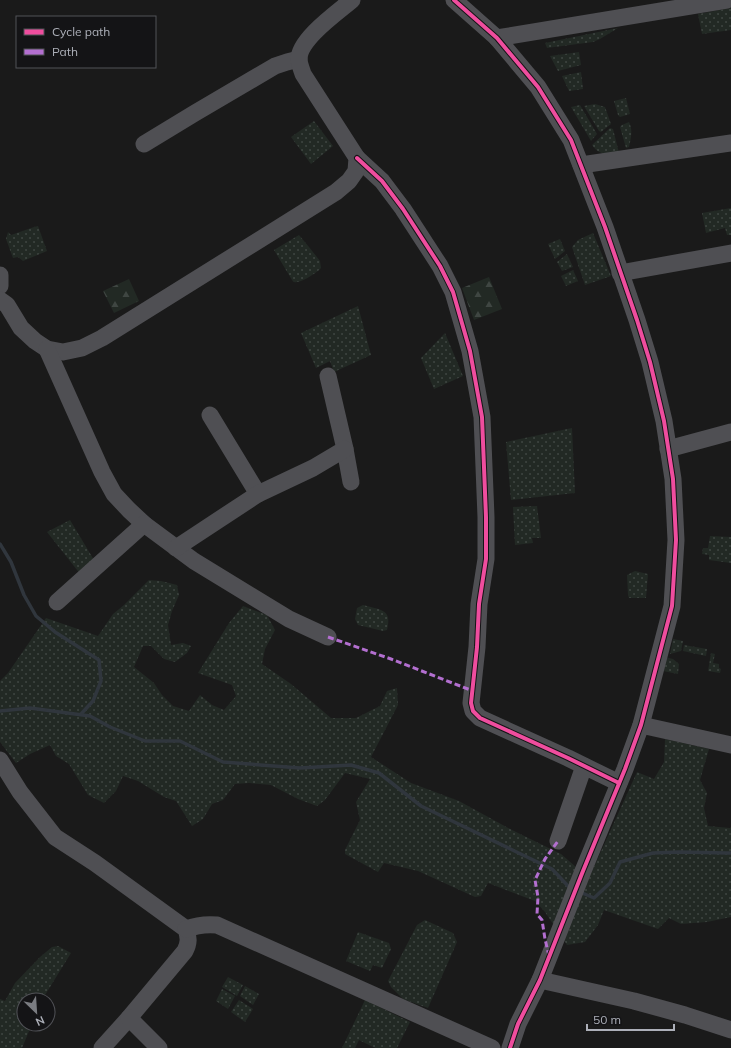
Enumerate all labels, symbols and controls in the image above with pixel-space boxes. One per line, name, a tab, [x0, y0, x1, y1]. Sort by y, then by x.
legend	[16, 16, 156, 68]
text: Cycle path	[52, 24, 110, 39]
text: Path	[52, 44, 78, 59]
north arrow	[16, 992, 56, 1032]
scale bar	[587, 1006, 674, 1032]
text: 50 m	[593, 1012, 621, 1027]
text: N	[34, 1013, 47, 1029]

